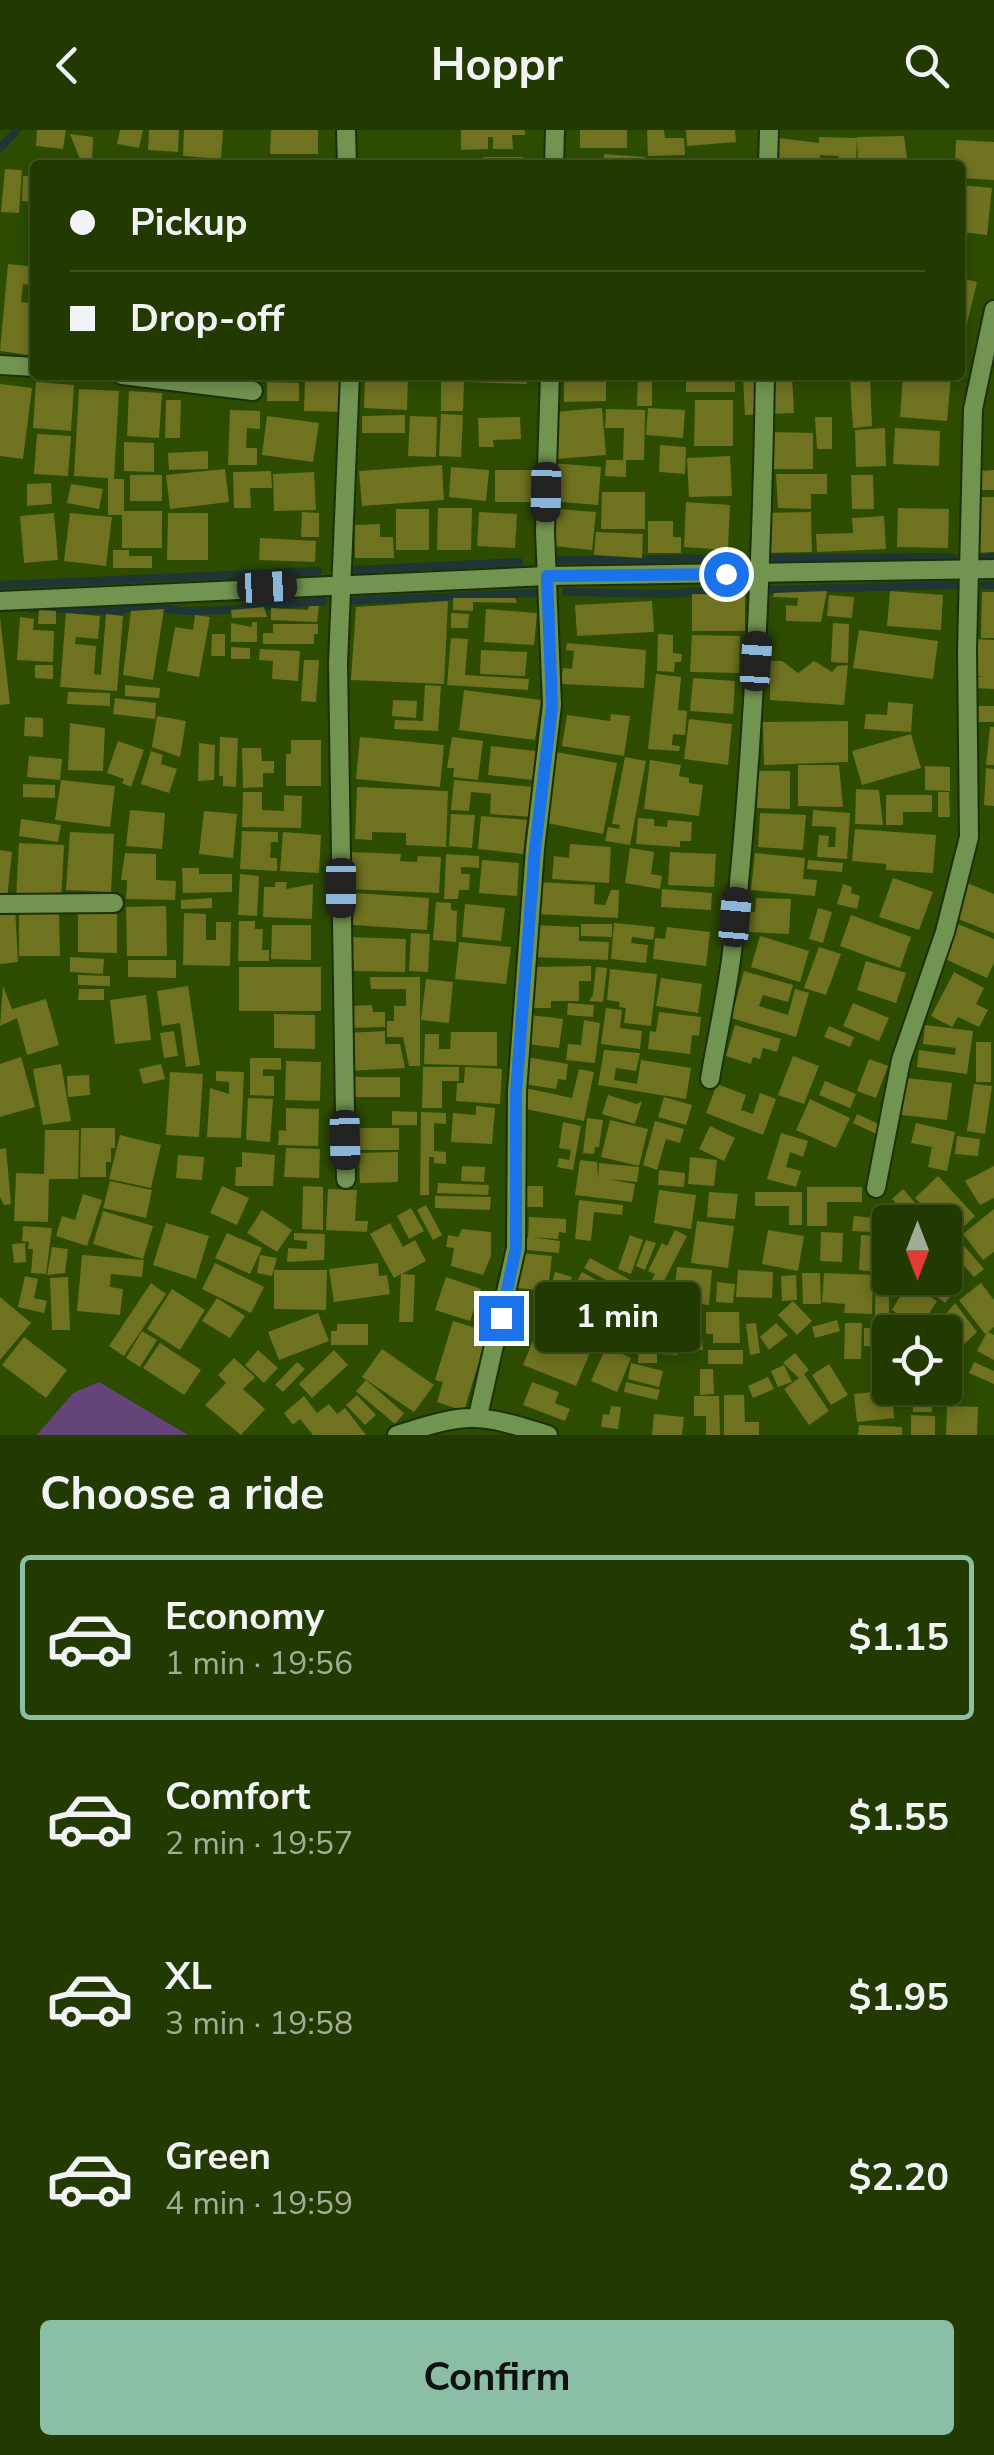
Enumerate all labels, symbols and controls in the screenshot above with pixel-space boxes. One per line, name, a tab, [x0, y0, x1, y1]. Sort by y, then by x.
text: Hoppr	[431, 35, 563, 96]
icon: back	[40, 38, 95, 93]
icon: search	[899, 38, 954, 93]
text: Pickup	[130, 197, 248, 248]
text: Drop-off	[130, 293, 284, 344]
car	[530, 462, 562, 522]
route start	[704, 552, 749, 597]
car	[236, 570, 298, 604]
car	[739, 630, 773, 692]
car	[326, 858, 356, 918]
car	[717, 886, 753, 948]
car	[329, 1110, 361, 1170]
north arrow	[872, 1205, 962, 1295]
map controls	[872, 1205, 962, 1405]
callout: 1 min	[536, 1283, 701, 1353]
text: 1 min	[576, 1295, 659, 1338]
route end	[479, 1296, 524, 1341]
button: locate	[872, 1315, 962, 1405]
text: Choose a ride	[40, 1464, 325, 1525]
text: Economy	[165, 1591, 324, 1642]
icon: car	[45, 1593, 135, 1683]
text: $1.15	[848, 1612, 949, 1663]
text: 1 min · 19:56	[165, 1642, 353, 1685]
text: Comfort	[165, 1771, 310, 1822]
icon: car	[45, 1773, 135, 1863]
text: $1.55	[848, 1792, 949, 1843]
text: 2 min · 19:57	[165, 1822, 353, 1865]
text: XL	[165, 1951, 212, 2002]
icon: car	[45, 1953, 135, 2043]
text: $1.95	[848, 1972, 949, 2023]
text: 3 min · 19:58	[165, 2002, 353, 2045]
text: Green	[165, 2131, 271, 2182]
icon: car	[45, 2133, 135, 2223]
text: $2.20	[848, 2152, 949, 2203]
text: 4 min · 19:59	[165, 2182, 353, 2225]
button: Confirm	[40, 2320, 954, 2435]

